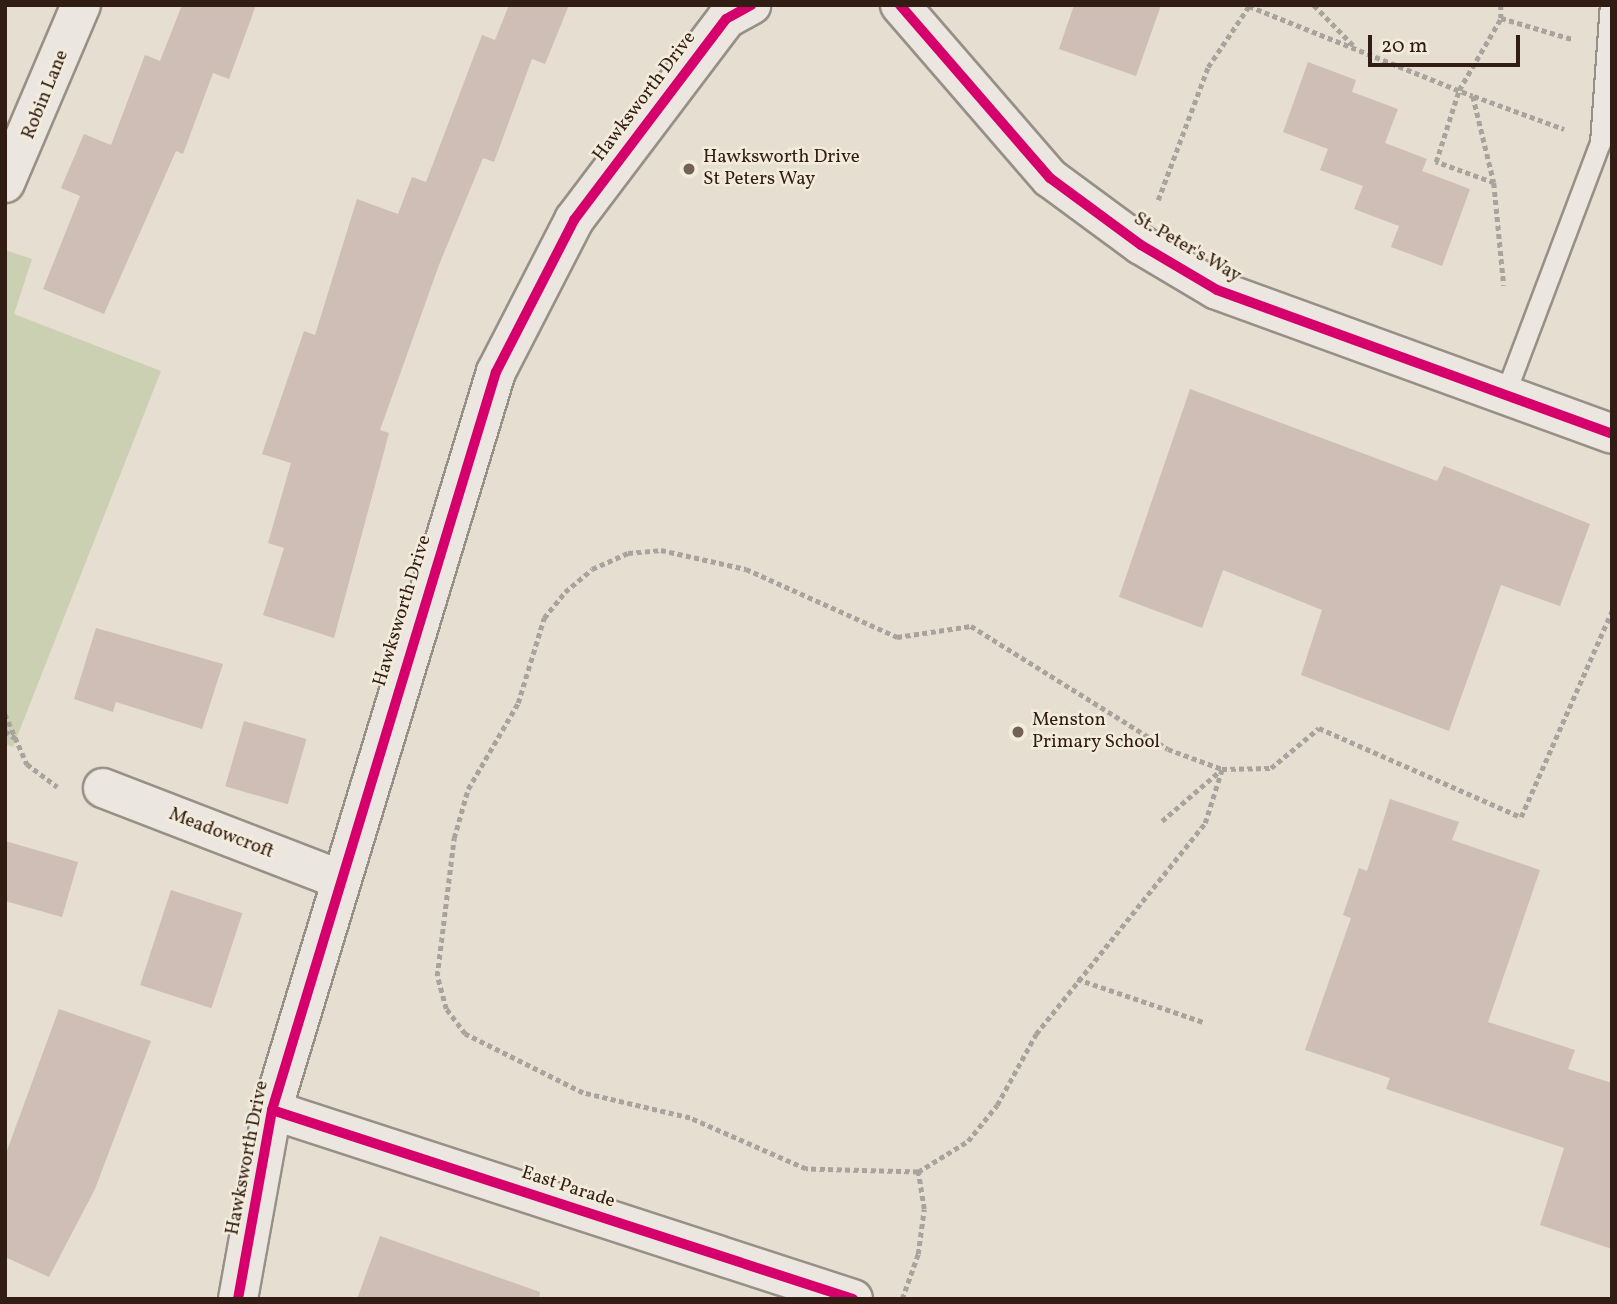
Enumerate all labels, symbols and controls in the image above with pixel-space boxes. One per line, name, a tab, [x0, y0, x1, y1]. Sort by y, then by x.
scale bar	[1372, 21, 1524, 65]
street label: Hawksworth Drive	[589, 28, 701, 166]
text: 20 m	[1381, 32, 1427, 61]
street label: Robin Lane	[18, 47, 74, 143]
place label: Hawksworth Drive St Peters Way	[703, 147, 860, 191]
marker: Hawksworth Drive St Peters Way	[681, 161, 697, 177]
street label: St. Peter's Way	[1129, 208, 1245, 288]
street label: Hawksworth Drive	[369, 533, 437, 689]
place label: Menston Primary School	[1032, 710, 1161, 754]
marker: Menston Primary School	[1010, 724, 1026, 740]
street label: Meadowcroft	[165, 804, 277, 864]
street label: Hawksworth Drive	[222, 1079, 274, 1237]
street label: East Parade	[518, 1162, 618, 1214]

